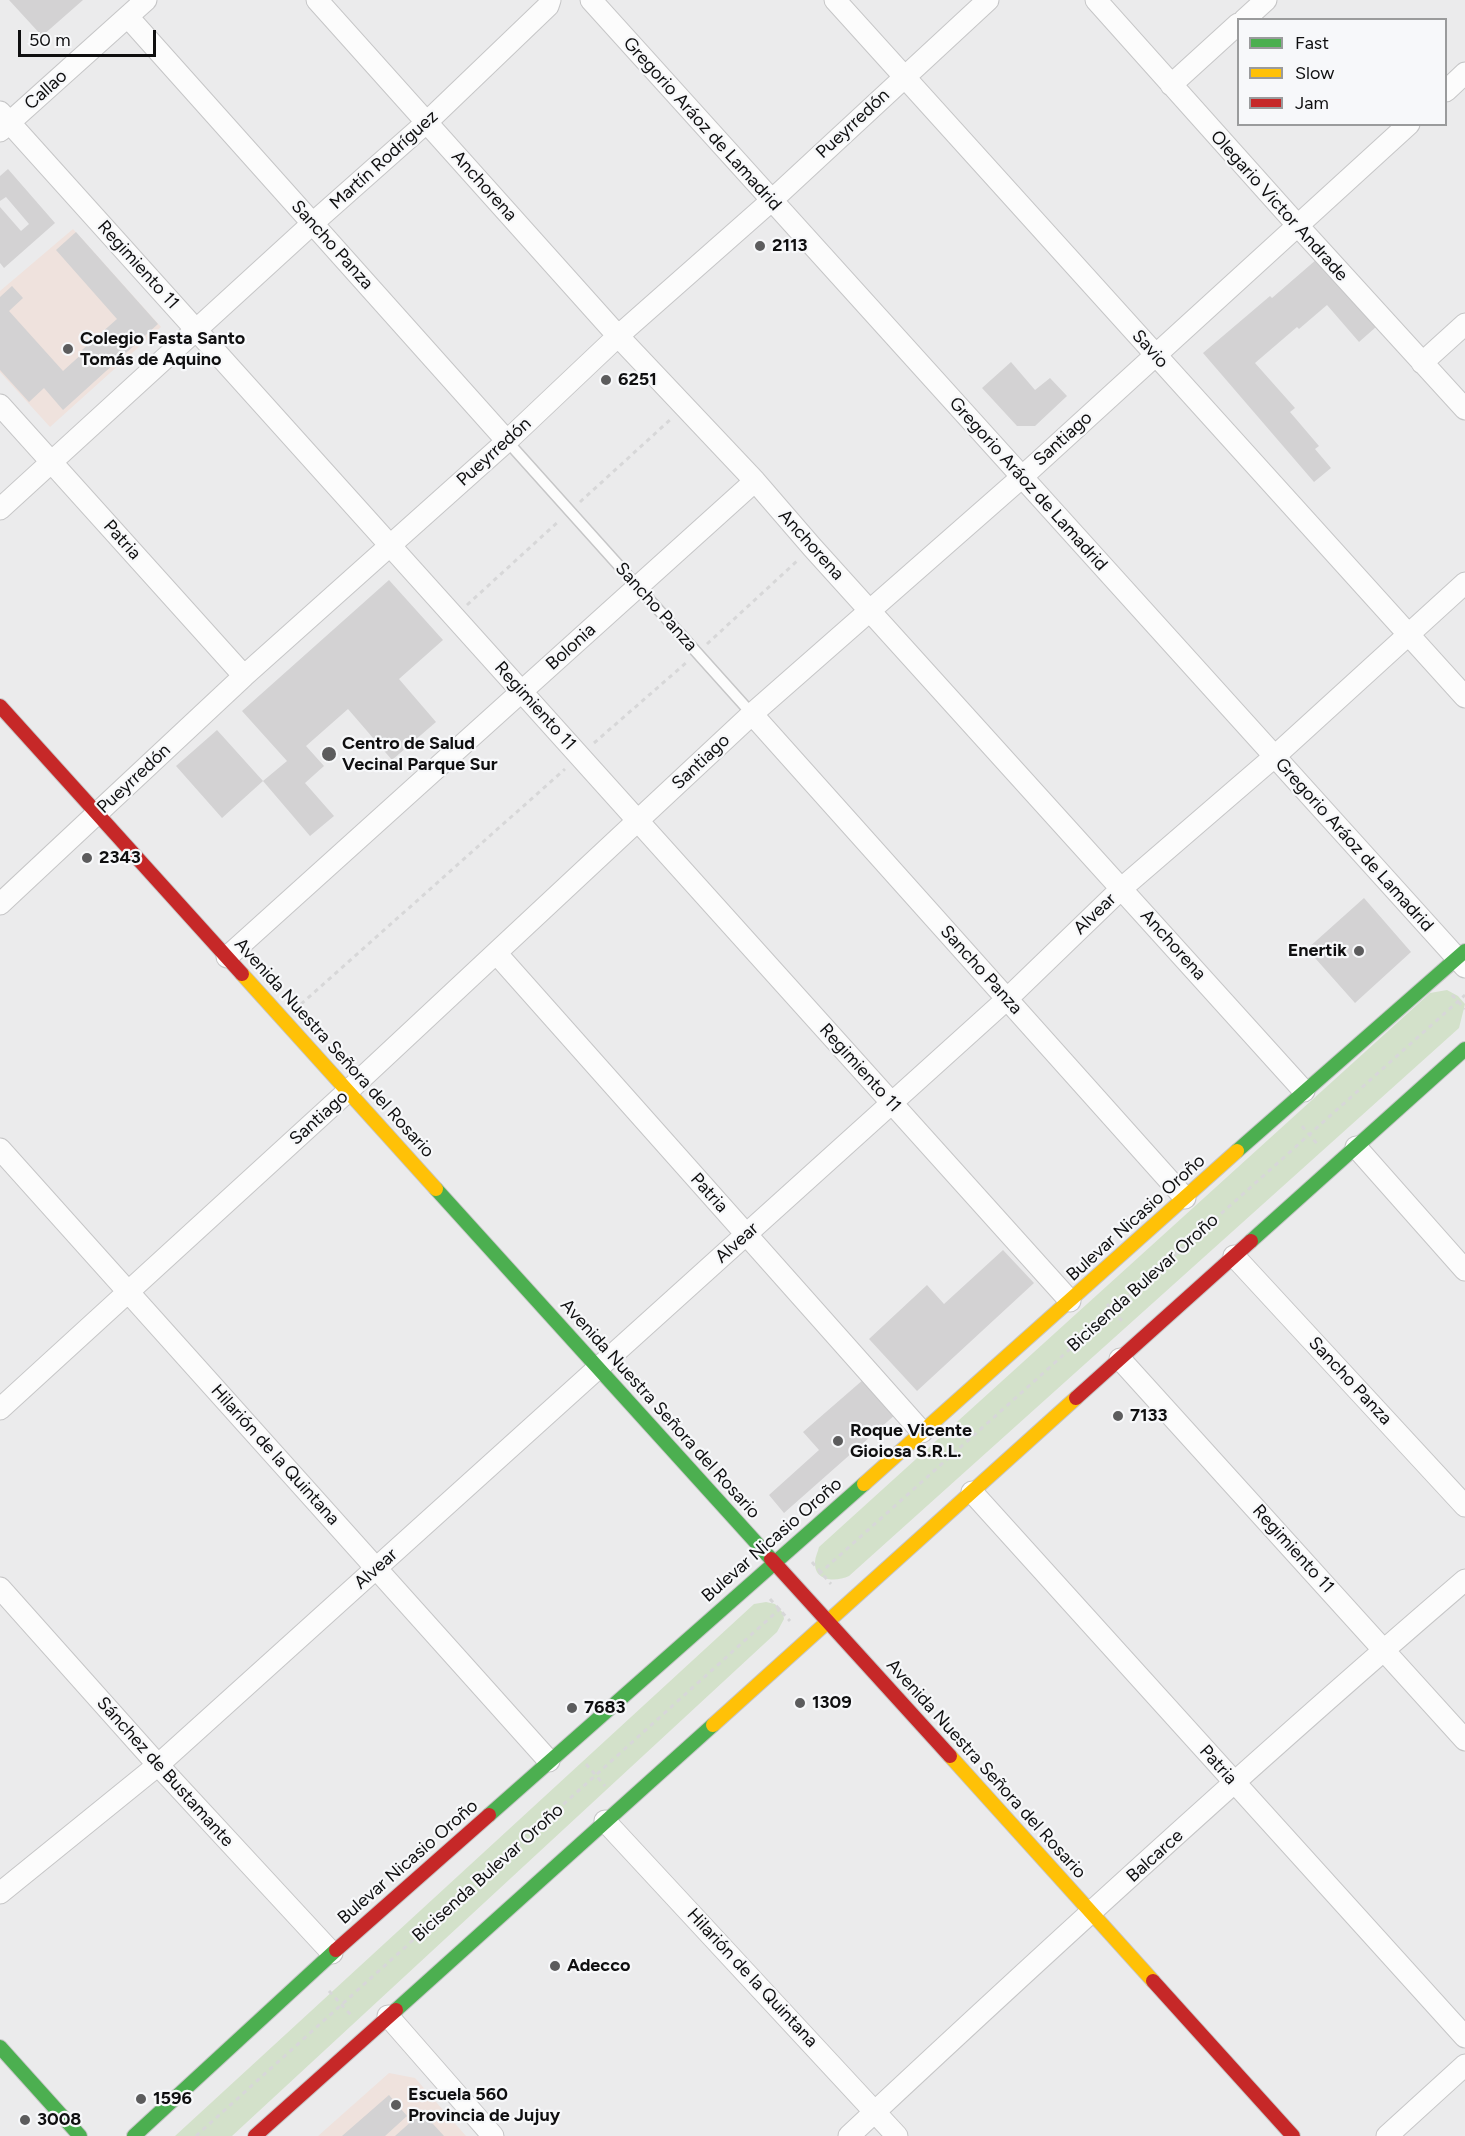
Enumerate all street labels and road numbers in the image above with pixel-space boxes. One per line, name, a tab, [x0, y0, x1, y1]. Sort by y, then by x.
street label: Gregorio Aráoz de Lamadrid	[618, 33, 786, 215]
street label: Callao	[20, 65, 72, 115]
street label: Pueyrredón	[812, 85, 894, 163]
street label: Martín Rodríguez	[326, 106, 442, 214]
street label: Olegario Victor Andrade	[1206, 126, 1352, 286]
street label: Anchorena	[447, 146, 521, 226]
street label: Sancho Panza	[286, 196, 378, 294]
street label: Regimiento 11	[93, 216, 183, 314]
street label: Savio	[1127, 325, 1173, 373]
street label: Gregorio Aráoz de Lamadrid	[944, 393, 1112, 575]
street label: Santiago	[1029, 407, 1097, 471]
street label: Pueyrredón	[452, 413, 536, 491]
street label: Anchorena	[774, 505, 848, 585]
street label: Patria	[99, 516, 145, 564]
street label: Sancho Panza	[610, 558, 702, 656]
street label: Bolonia	[542, 619, 600, 675]
street label: Regimiento 11	[490, 657, 580, 755]
street label: Santiago	[668, 730, 734, 794]
street label: Pueyrredón	[93, 740, 175, 818]
street label: Gregorio Aráoz de Lamadrid	[1270, 754, 1438, 936]
street label: Alvear	[1069, 889, 1121, 939]
street label: Anchorena	[1136, 905, 1210, 985]
street label: Sancho Panza	[935, 921, 1027, 1019]
street label: Avenida Nuestra Señora del Rosario	[230, 934, 438, 1162]
street label: Regimiento 11	[815, 1019, 905, 1117]
street label: Santiago	[285, 1086, 353, 1150]
street label: Bulevar Nicasio Oroño	[1062, 1150, 1210, 1286]
street label: Patria	[686, 1169, 732, 1217]
street label: Bicisenda Bulevar Oroño	[1063, 1209, 1223, 1357]
street label: Alvear	[711, 1218, 763, 1268]
street label: Avenida Nuestra Señora del Rosario	[556, 1295, 764, 1523]
street label: Sancho Panza	[1304, 1333, 1396, 1429]
street label: Hilarión de la Quintana	[206, 1380, 344, 1530]
street label: Bulevar Nicasio Oroño	[697, 1473, 847, 1607]
street label: Regimiento 11	[1248, 1500, 1338, 1598]
street label: Alvear	[350, 1544, 402, 1594]
street label: Avenida Nuestra Señora del Rosario	[882, 1655, 1090, 1883]
street label: Sánchez de Bustamante	[92, 1693, 238, 1851]
street label: Patria	[1195, 1741, 1241, 1789]
street label: Bulevar Nicasio Oroño	[333, 1795, 483, 1929]
street label: Bicisenda Bulevar Oroño	[408, 1799, 568, 1947]
street label: Balcarce	[1122, 1825, 1188, 1887]
street label: Hilarión de la Quintana	[682, 1904, 822, 2052]

